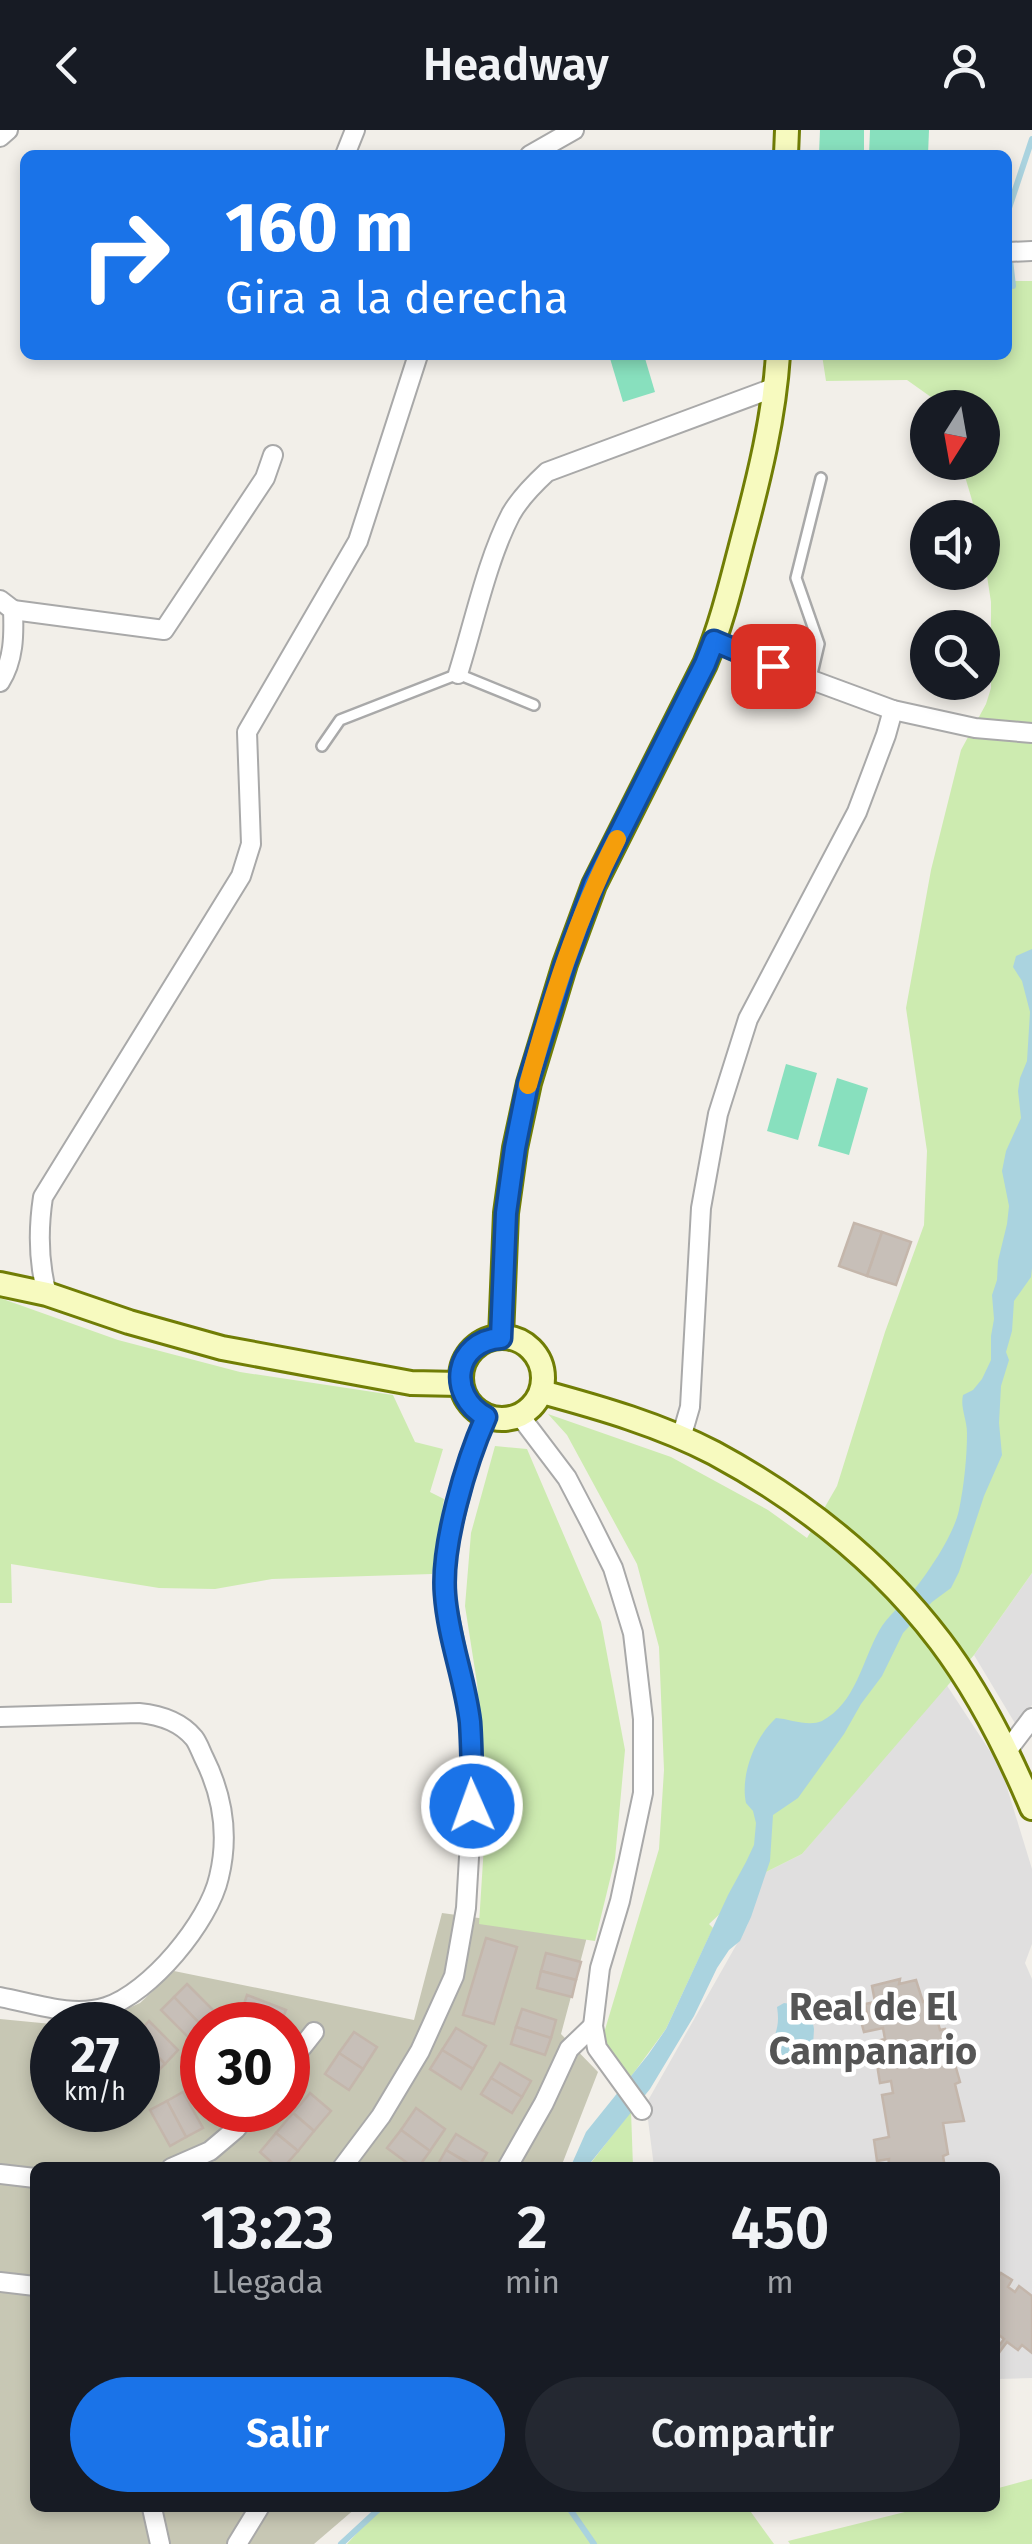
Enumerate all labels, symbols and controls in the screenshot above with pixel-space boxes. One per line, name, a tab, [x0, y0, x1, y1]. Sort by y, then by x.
icon: back	[40, 38, 95, 93]
text: Headway	[423, 38, 609, 92]
icon: person	[937, 38, 992, 93]
text: 160 m	[225, 186, 414, 270]
icon: right	[60, 190, 190, 320]
text: Gira a la derecha	[225, 271, 568, 325]
north arrow	[910, 390, 1000, 480]
map controls	[910, 390, 1000, 700]
button: sound	[910, 500, 1000, 590]
button: search	[910, 610, 1000, 700]
pin	[731, 624, 816, 709]
icon: arrive	[746, 639, 801, 694]
position arrow	[420, 1754, 524, 1858]
district label: Real de El Campanario	[769, 1984, 977, 2074]
speed limit sign: 30	[180, 2002, 310, 2132]
text: 27	[71, 2025, 119, 2085]
text: km/h	[64, 2077, 126, 2107]
text: 13:23	[200, 2192, 334, 2264]
text: 2	[517, 2192, 548, 2264]
text: 450	[730, 2192, 830, 2264]
text: Llegada	[211, 2263, 324, 2301]
text: min	[505, 2263, 560, 2301]
text: m	[766, 2263, 794, 2301]
button: Salir	[70, 2377, 505, 2492]
button: Compartir	[525, 2377, 960, 2492]

